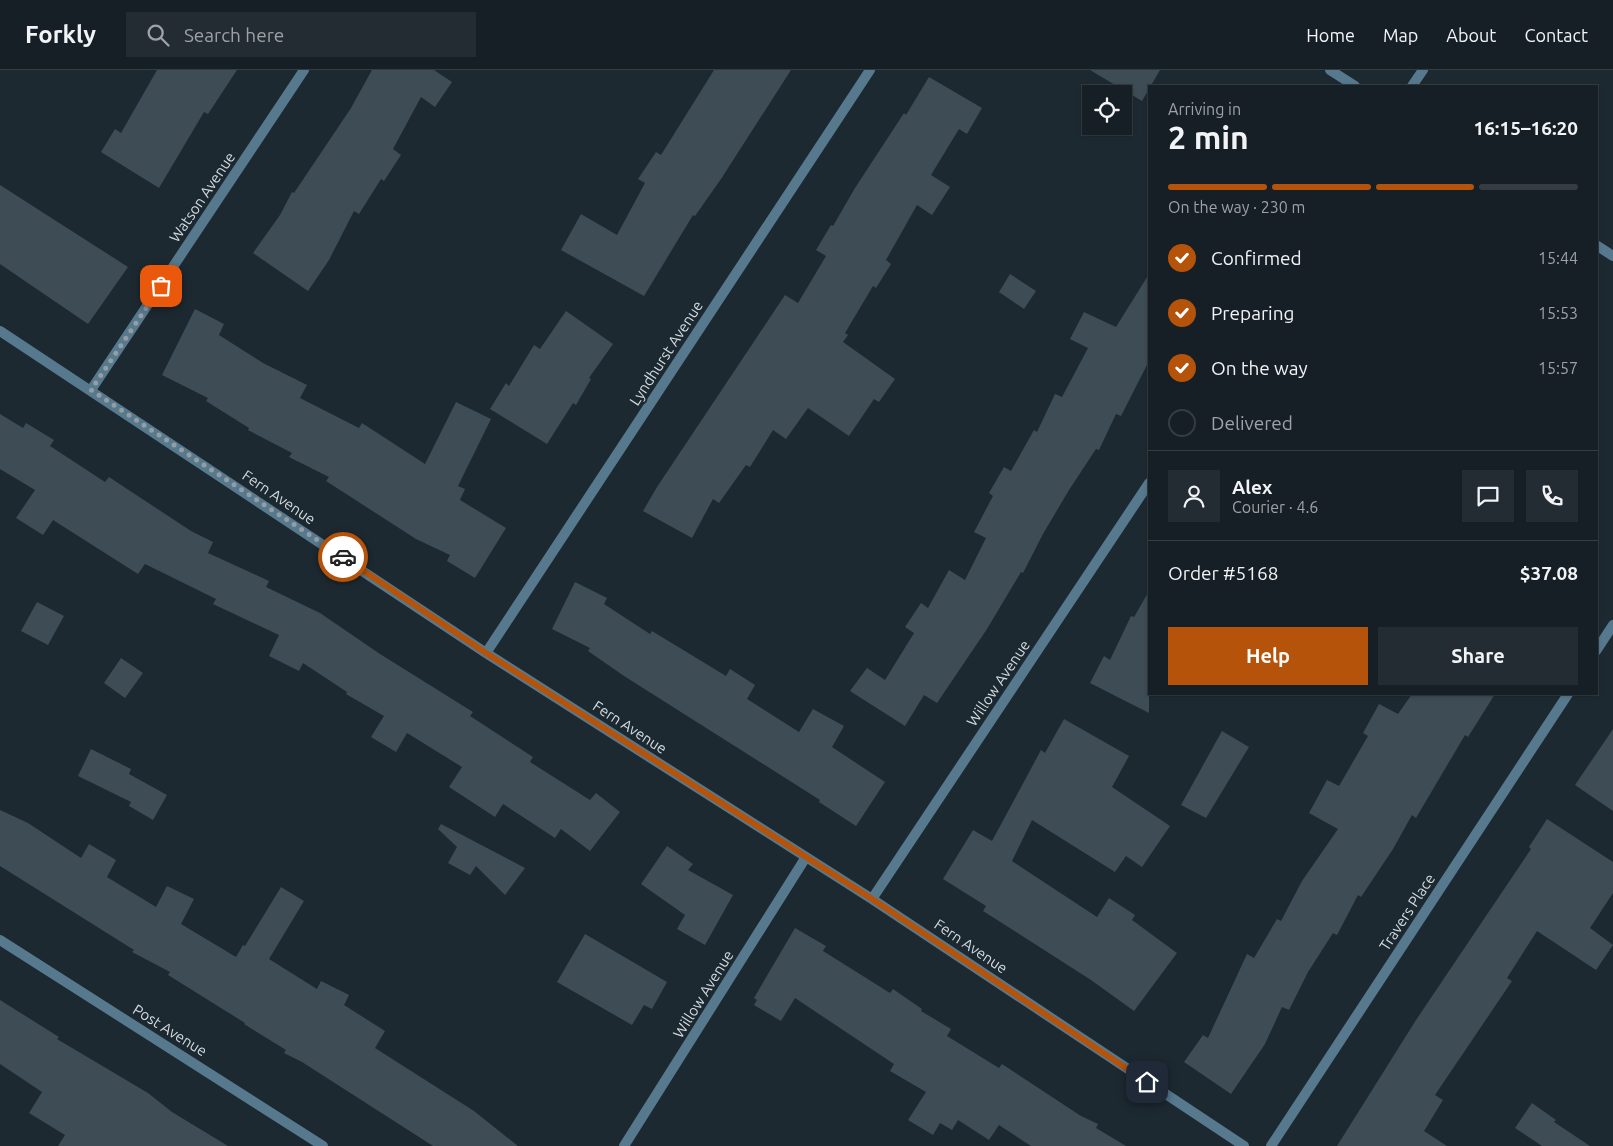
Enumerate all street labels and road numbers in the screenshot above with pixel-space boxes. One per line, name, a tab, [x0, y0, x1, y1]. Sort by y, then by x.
street label: Watson Avenue	[166, 149, 238, 245]
street label: Lyndhurst Avenue	[626, 298, 706, 408]
street label: Fern Avenue	[239, 466, 319, 528]
street label: Willow Avenue	[963, 637, 1033, 729]
street label: Fern Avenue	[590, 697, 670, 757]
street label: Travers Place	[1376, 870, 1438, 954]
street label: Fern Avenue	[931, 915, 1011, 977]
street label: Willow Avenue	[669, 947, 737, 1041]
street label: Post Avenue	[130, 1001, 210, 1059]

